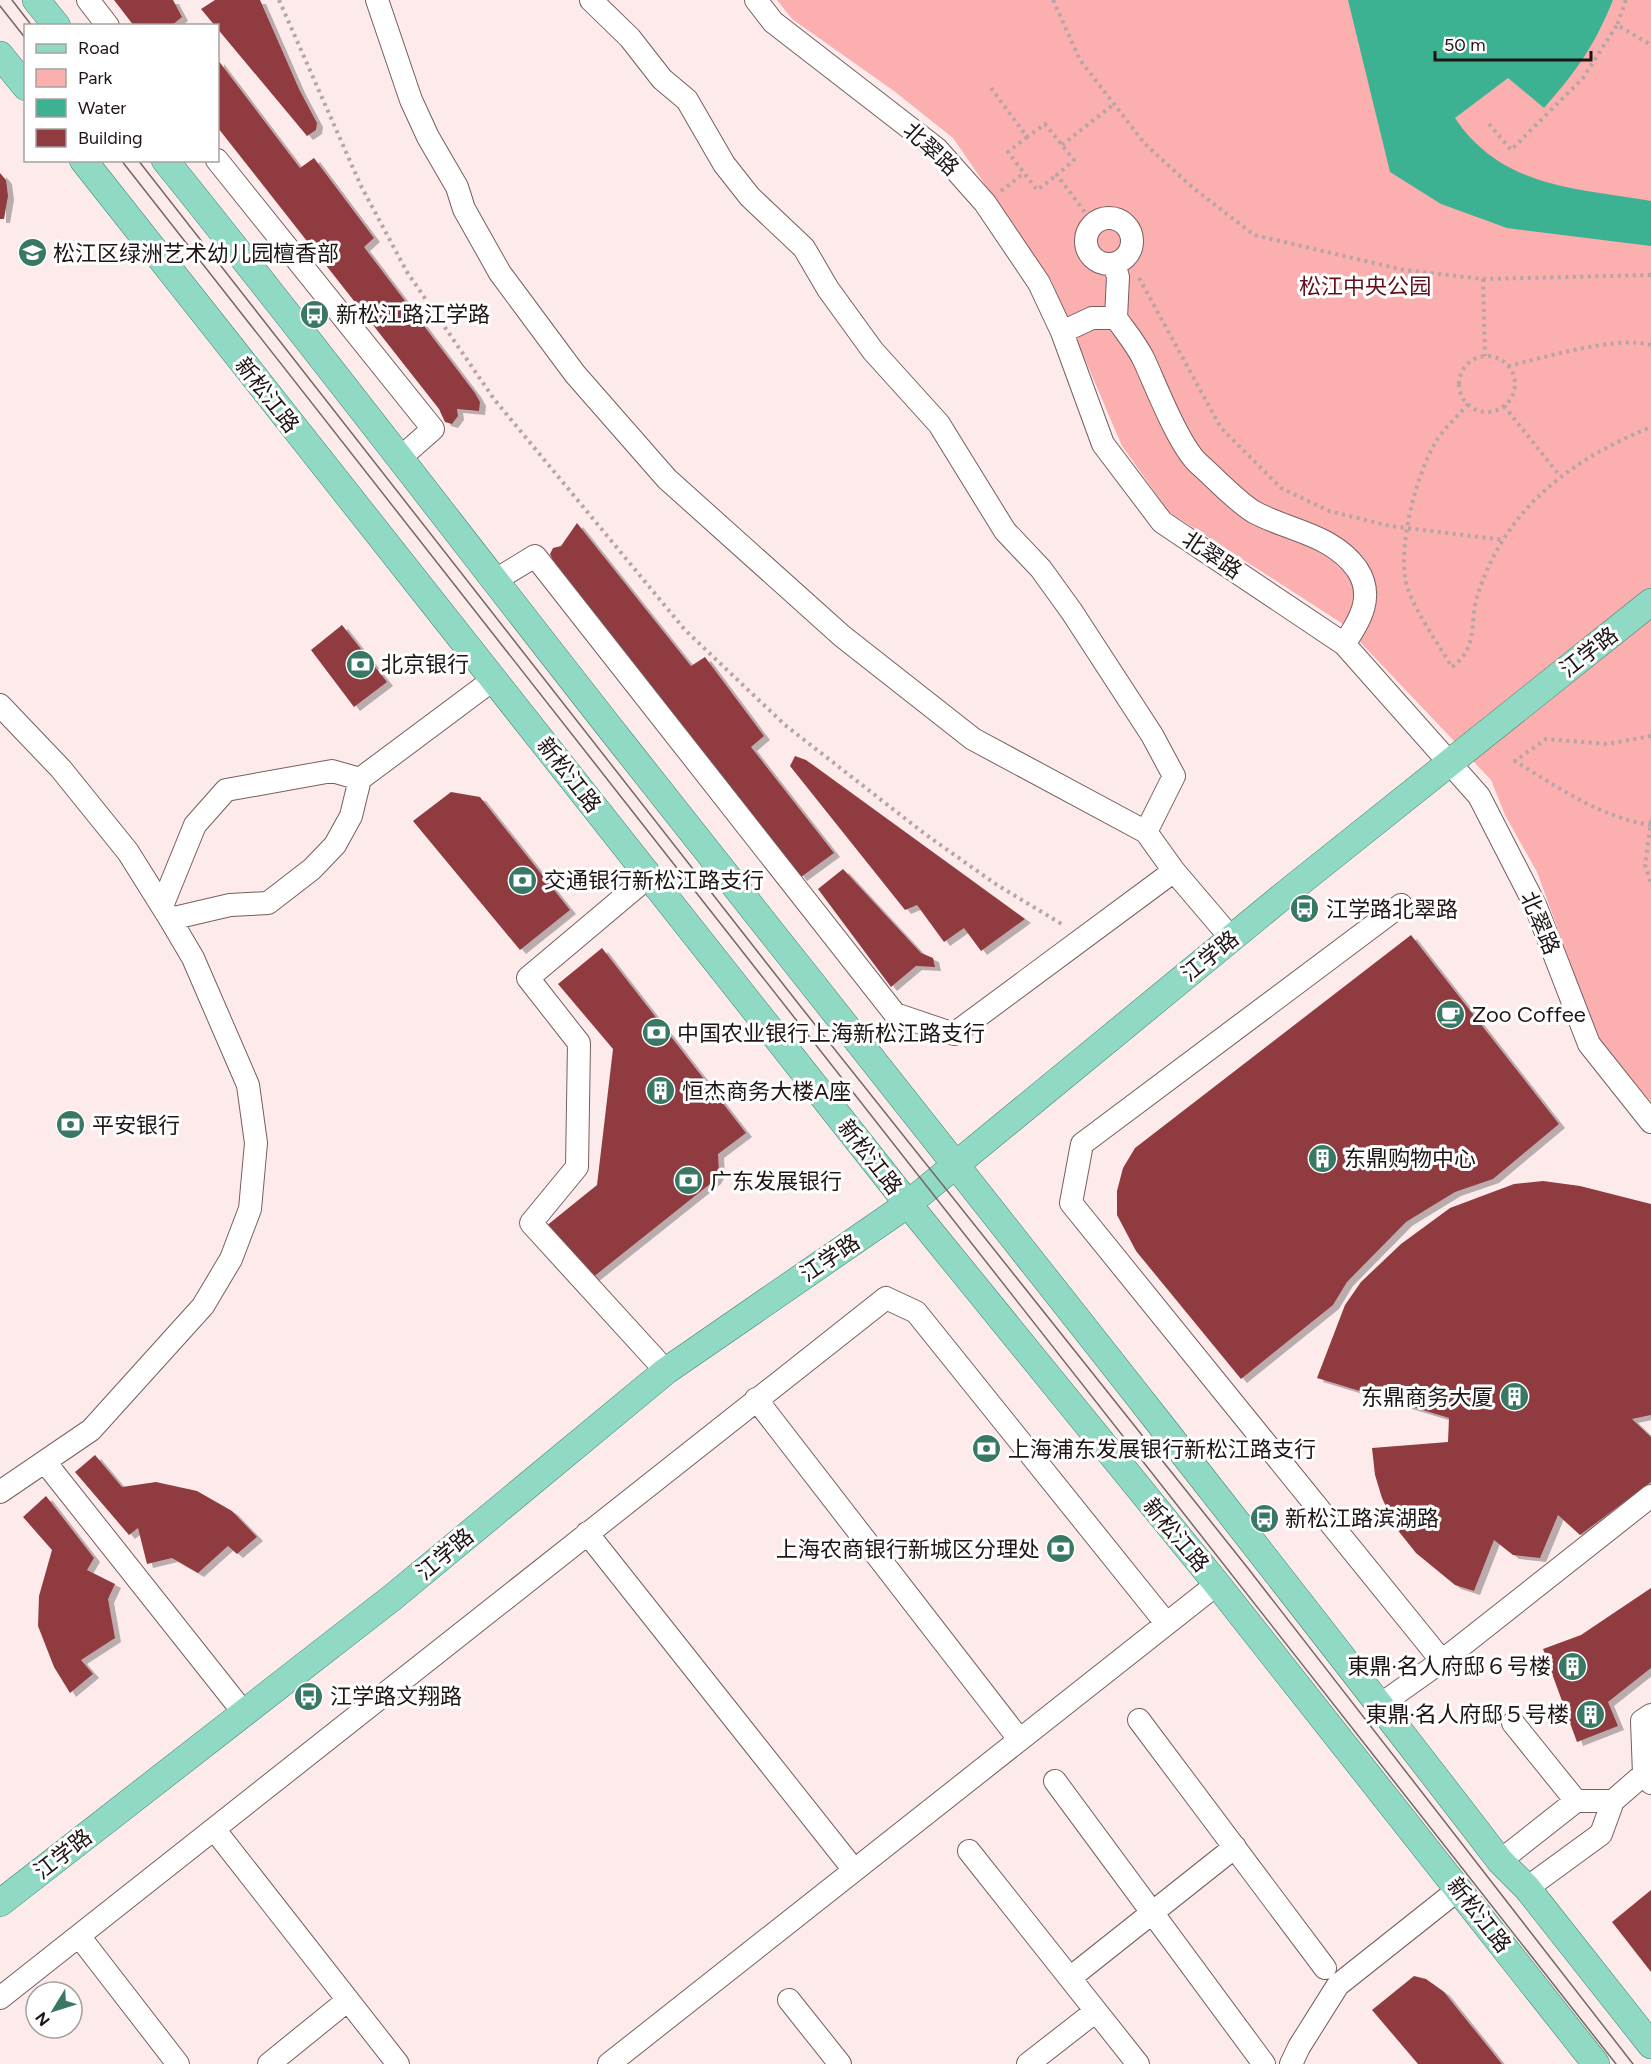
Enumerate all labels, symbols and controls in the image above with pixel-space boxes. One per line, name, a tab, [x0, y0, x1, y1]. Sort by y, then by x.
legend	[24, 24, 219, 162]
scale bar	[1435, 24, 1591, 62]
text: 50 m	[1444, 34, 1486, 56]
text: Road	[78, 37, 119, 59]
text: Park	[78, 67, 113, 89]
text: Water	[78, 97, 126, 119]
street label: 北翠路	[898, 117, 964, 181]
text: Building	[78, 127, 143, 149]
school or university icon: 松江区绿洲艺术幼儿园檀香部	[16, 237, 48, 269]
place label: 松江区绿洲艺术幼儿园檀香部	[53, 240, 339, 267]
park label: 松江中央公园	[1299, 273, 1431, 300]
bus stop icon: 新松江路江学路	[299, 298, 331, 330]
place label: 新松江路江学路	[336, 301, 490, 328]
street label: 新松江路	[229, 352, 305, 438]
street label: 北翠路	[1177, 525, 1247, 585]
street label: 江学路	[1555, 621, 1623, 683]
bank icon: 北京银行	[344, 648, 376, 680]
place label: 北京银行	[381, 651, 469, 678]
street label: 新松江路	[531, 732, 607, 818]
bank icon: 交通银行新松江路支行	[507, 864, 539, 896]
place label: 交通银行新松江路支行	[544, 867, 764, 894]
street label: 北翠路	[1515, 887, 1565, 959]
bus stop icon: 江学路北翠路	[1289, 893, 1321, 925]
place label: 江学路北翠路	[1326, 896, 1458, 923]
street label: 江学路	[1176, 925, 1244, 987]
cafe icon: Zoo Coffee	[1435, 998, 1467, 1030]
place label: Zoo Coffee	[1472, 1001, 1586, 1028]
bank icon: 中国农业银行上海新松江路支行	[640, 1017, 672, 1049]
place label: 中国农业银行上海新松江路支行	[677, 1020, 985, 1047]
building icon: 恒杰商务大楼A座	[645, 1075, 677, 1107]
place label: 恒杰商务大楼A座	[682, 1078, 851, 1105]
bank icon: 平安银行	[55, 1109, 87, 1141]
place label: 平安银行	[92, 1112, 180, 1139]
street label: 新松江路	[832, 1114, 908, 1200]
building icon: 东鼎购物中心	[1307, 1142, 1339, 1174]
place label: 东鼎购物中心	[1344, 1145, 1476, 1172]
bank icon: 广东发展银行	[673, 1165, 705, 1197]
place label: 广东发展银行	[710, 1168, 842, 1195]
street label: 江学路	[795, 1228, 865, 1288]
building icon: 东鼎商务大厦	[1498, 1381, 1530, 1413]
place label: 东鼎商务大厦	[1361, 1384, 1493, 1411]
bank icon: 上海浦东发展银行新松江路支行	[971, 1433, 1003, 1465]
place label: 上海浦东发展银行新松江路支行	[1008, 1436, 1316, 1463]
street label: 新松江路	[1137, 1493, 1215, 1577]
bus stop icon: 新松江路滨湖路	[1248, 1502, 1280, 1534]
place label: 新松江路滨湖路	[1285, 1505, 1439, 1532]
street label: 江学路	[411, 1522, 479, 1586]
bank icon: 上海农商银行新城区分理处	[1045, 1533, 1077, 1565]
place label: 上海农商银行新城区分理处	[776, 1536, 1040, 1563]
building icon: 東鼎·名人府邸６号楼	[1556, 1650, 1588, 1682]
place label: 東鼎·名人府邸６号楼	[1347, 1653, 1551, 1680]
bus stop icon: 江学路文翔路	[293, 1680, 325, 1712]
place label: 江学路文翔路	[330, 1683, 462, 1710]
building icon: 東鼎·名人府邸５号楼	[1574, 1698, 1606, 1730]
place label: 東鼎·名人府邸５号楼	[1365, 1701, 1569, 1728]
street label: 江学路	[29, 1823, 97, 1885]
street label: 新松江路	[1441, 1872, 1517, 1958]
north arrow	[24, 1980, 84, 2040]
text: N	[31, 2008, 54, 2030]

